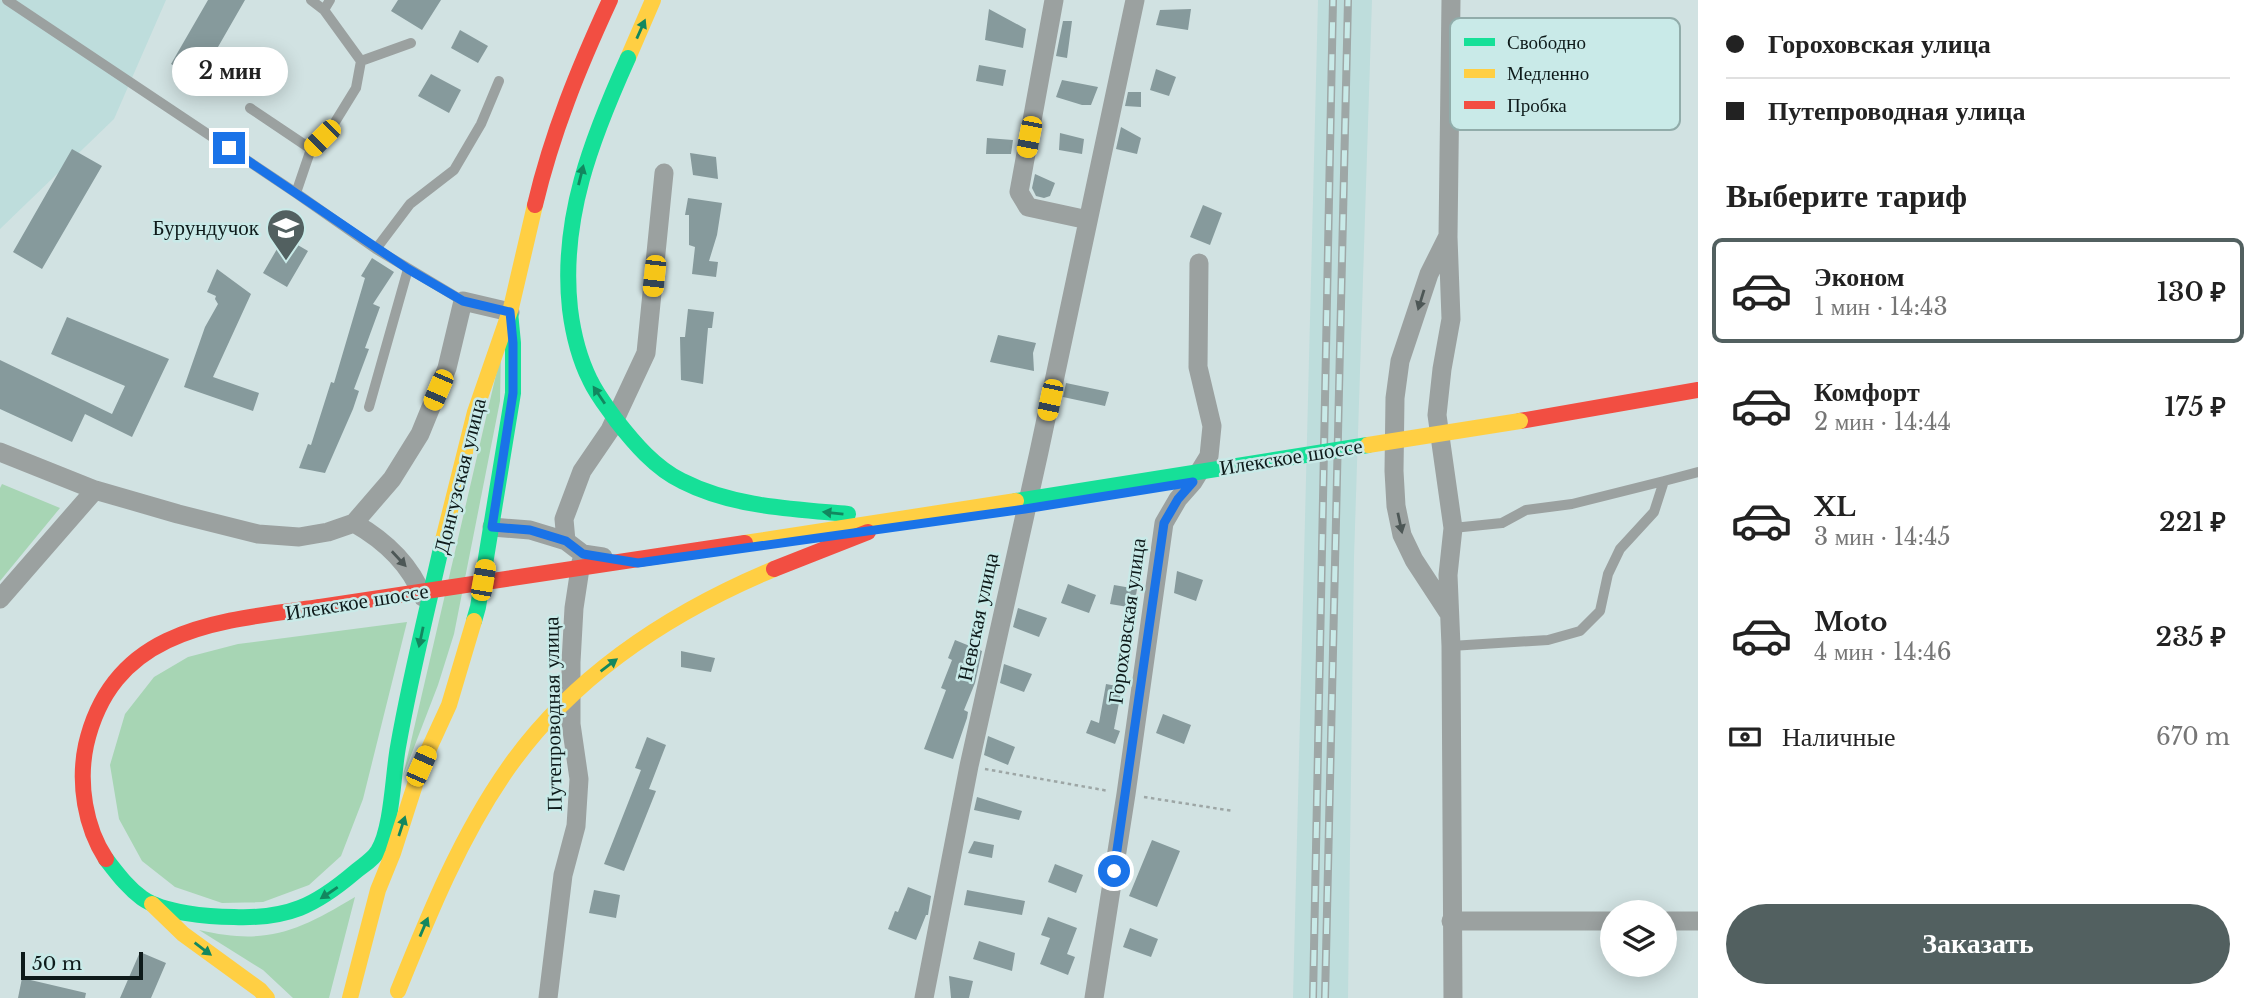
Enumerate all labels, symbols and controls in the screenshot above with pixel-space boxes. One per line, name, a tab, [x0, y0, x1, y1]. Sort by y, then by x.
legend	[1450, 18, 1680, 130]
one-way arrow	[635, 19, 647, 39]
text: Гороховская улица	[1768, 28, 1991, 60]
text: Свободно	[1507, 31, 1586, 54]
callout: 2 мин	[171, 46, 287, 96]
text: 2 мин	[198, 57, 262, 85]
text: Медленно	[1507, 62, 1589, 85]
text: Пробка	[1507, 94, 1567, 117]
text: Путепроводная улица	[1768, 95, 2025, 127]
car	[1015, 114, 1044, 160]
car	[300, 116, 345, 160]
route end	[213, 132, 245, 164]
one-way arrow	[576, 163, 587, 185]
text: Выберите тариф	[1726, 176, 1967, 216]
school or university icon: Бурундучок	[265, 207, 307, 262]
place label: Бурундучок	[153, 215, 260, 241]
car	[642, 254, 667, 298]
icon: car	[1730, 259, 1793, 322]
text: Эконом	[1814, 261, 1904, 293]
text: 130 ₽	[2157, 276, 2226, 308]
one-way arrow	[1415, 289, 1425, 310]
text: 1 мин · 14:43	[1814, 293, 1948, 321]
car	[421, 367, 456, 413]
icon: car	[1730, 374, 1793, 437]
text: Комфорт	[1814, 376, 1920, 408]
car	[1036, 377, 1065, 423]
one-way arrow	[592, 386, 606, 404]
text: 175 ₽	[2164, 391, 2226, 423]
street label: Донгузская улица	[428, 395, 492, 557]
text: 2 мин · 14:44	[1814, 408, 1951, 436]
street label: Илекское шоссе	[1218, 433, 1364, 481]
icon: car	[1730, 489, 1793, 552]
text: XL	[1814, 491, 1856, 523]
text: 221 ₽	[2159, 506, 2226, 538]
one-way arrow	[821, 507, 843, 518]
one-way arrow	[1394, 512, 1405, 534]
text: 3 мин · 14:45	[1814, 523, 1951, 551]
street label: Гороховская улица	[1102, 536, 1152, 706]
one-way arrow	[390, 550, 406, 567]
street label: Невская улица	[952, 550, 1004, 683]
car	[470, 557, 497, 603]
street label: Илекское шоссе	[284, 578, 430, 626]
icon: car	[1730, 604, 1793, 667]
text: Moto	[1814, 606, 1887, 638]
street label: Путепроводная улица	[538, 616, 568, 812]
text: 235 ₽	[2156, 621, 2226, 653]
one-way arrow	[416, 626, 427, 648]
text: 4 мин · 14:46	[1814, 638, 1952, 666]
one-way arrow	[600, 658, 618, 672]
icon: cash	[1726, 718, 1764, 756]
text: Наличные	[1782, 721, 1895, 753]
text: 670 m	[2156, 723, 2230, 751]
car	[403, 743, 440, 789]
one-way arrow	[397, 816, 407, 837]
route start	[1098, 855, 1130, 887]
one-way arrow	[320, 886, 338, 900]
map controls	[1600, 900, 1677, 977]
button: layers	[1600, 900, 1677, 977]
button: Заказать	[1726, 904, 2230, 984]
one-way arrow	[418, 917, 429, 938]
one-way arrow	[194, 942, 213, 956]
scale bar	[21, 949, 144, 981]
text: 50 m	[32, 952, 82, 975]

